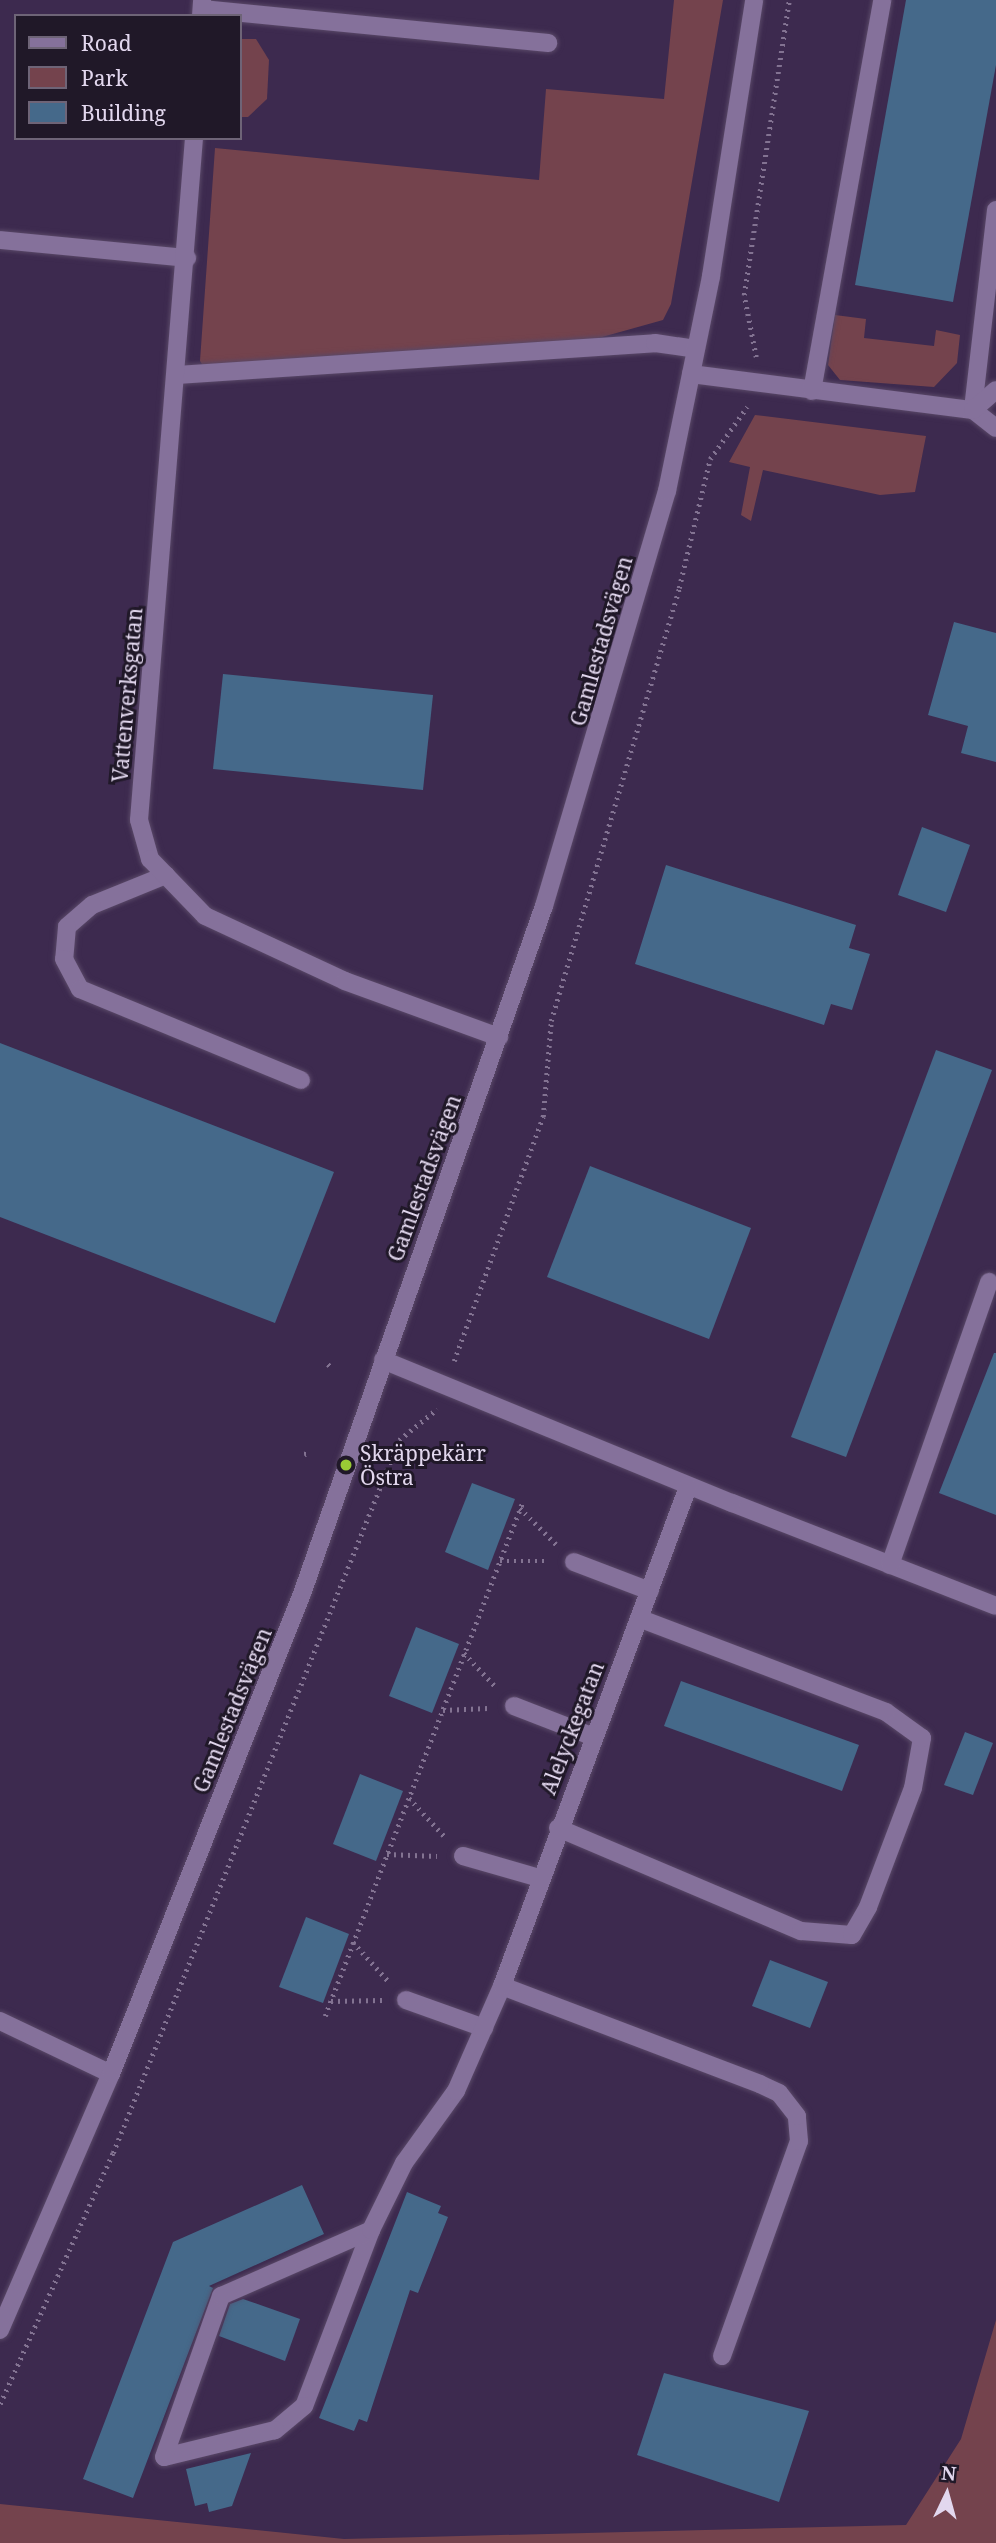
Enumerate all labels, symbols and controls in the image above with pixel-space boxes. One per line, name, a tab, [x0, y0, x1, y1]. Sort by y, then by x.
legend	[14, 14, 242, 140]
text: Road	[81, 29, 132, 57]
text: Park	[81, 64, 128, 92]
text: Building	[81, 99, 166, 127]
street label: Gamlestadsvägen	[565, 553, 637, 729]
street label: Vattenverksgatan	[107, 607, 147, 783]
street label: Gamlestadsvägen	[382, 1091, 466, 1265]
place label: Skräppekärr Östra	[360, 1440, 486, 1490]
marker: Skräppekärr Östra	[338, 1457, 354, 1473]
street label: Gamlestadsvägen	[187, 1624, 277, 1796]
street label: Alelyckegatan	[535, 1658, 609, 1798]
north arrow	[912, 2459, 982, 2529]
text: N	[940, 2459, 957, 2487]

